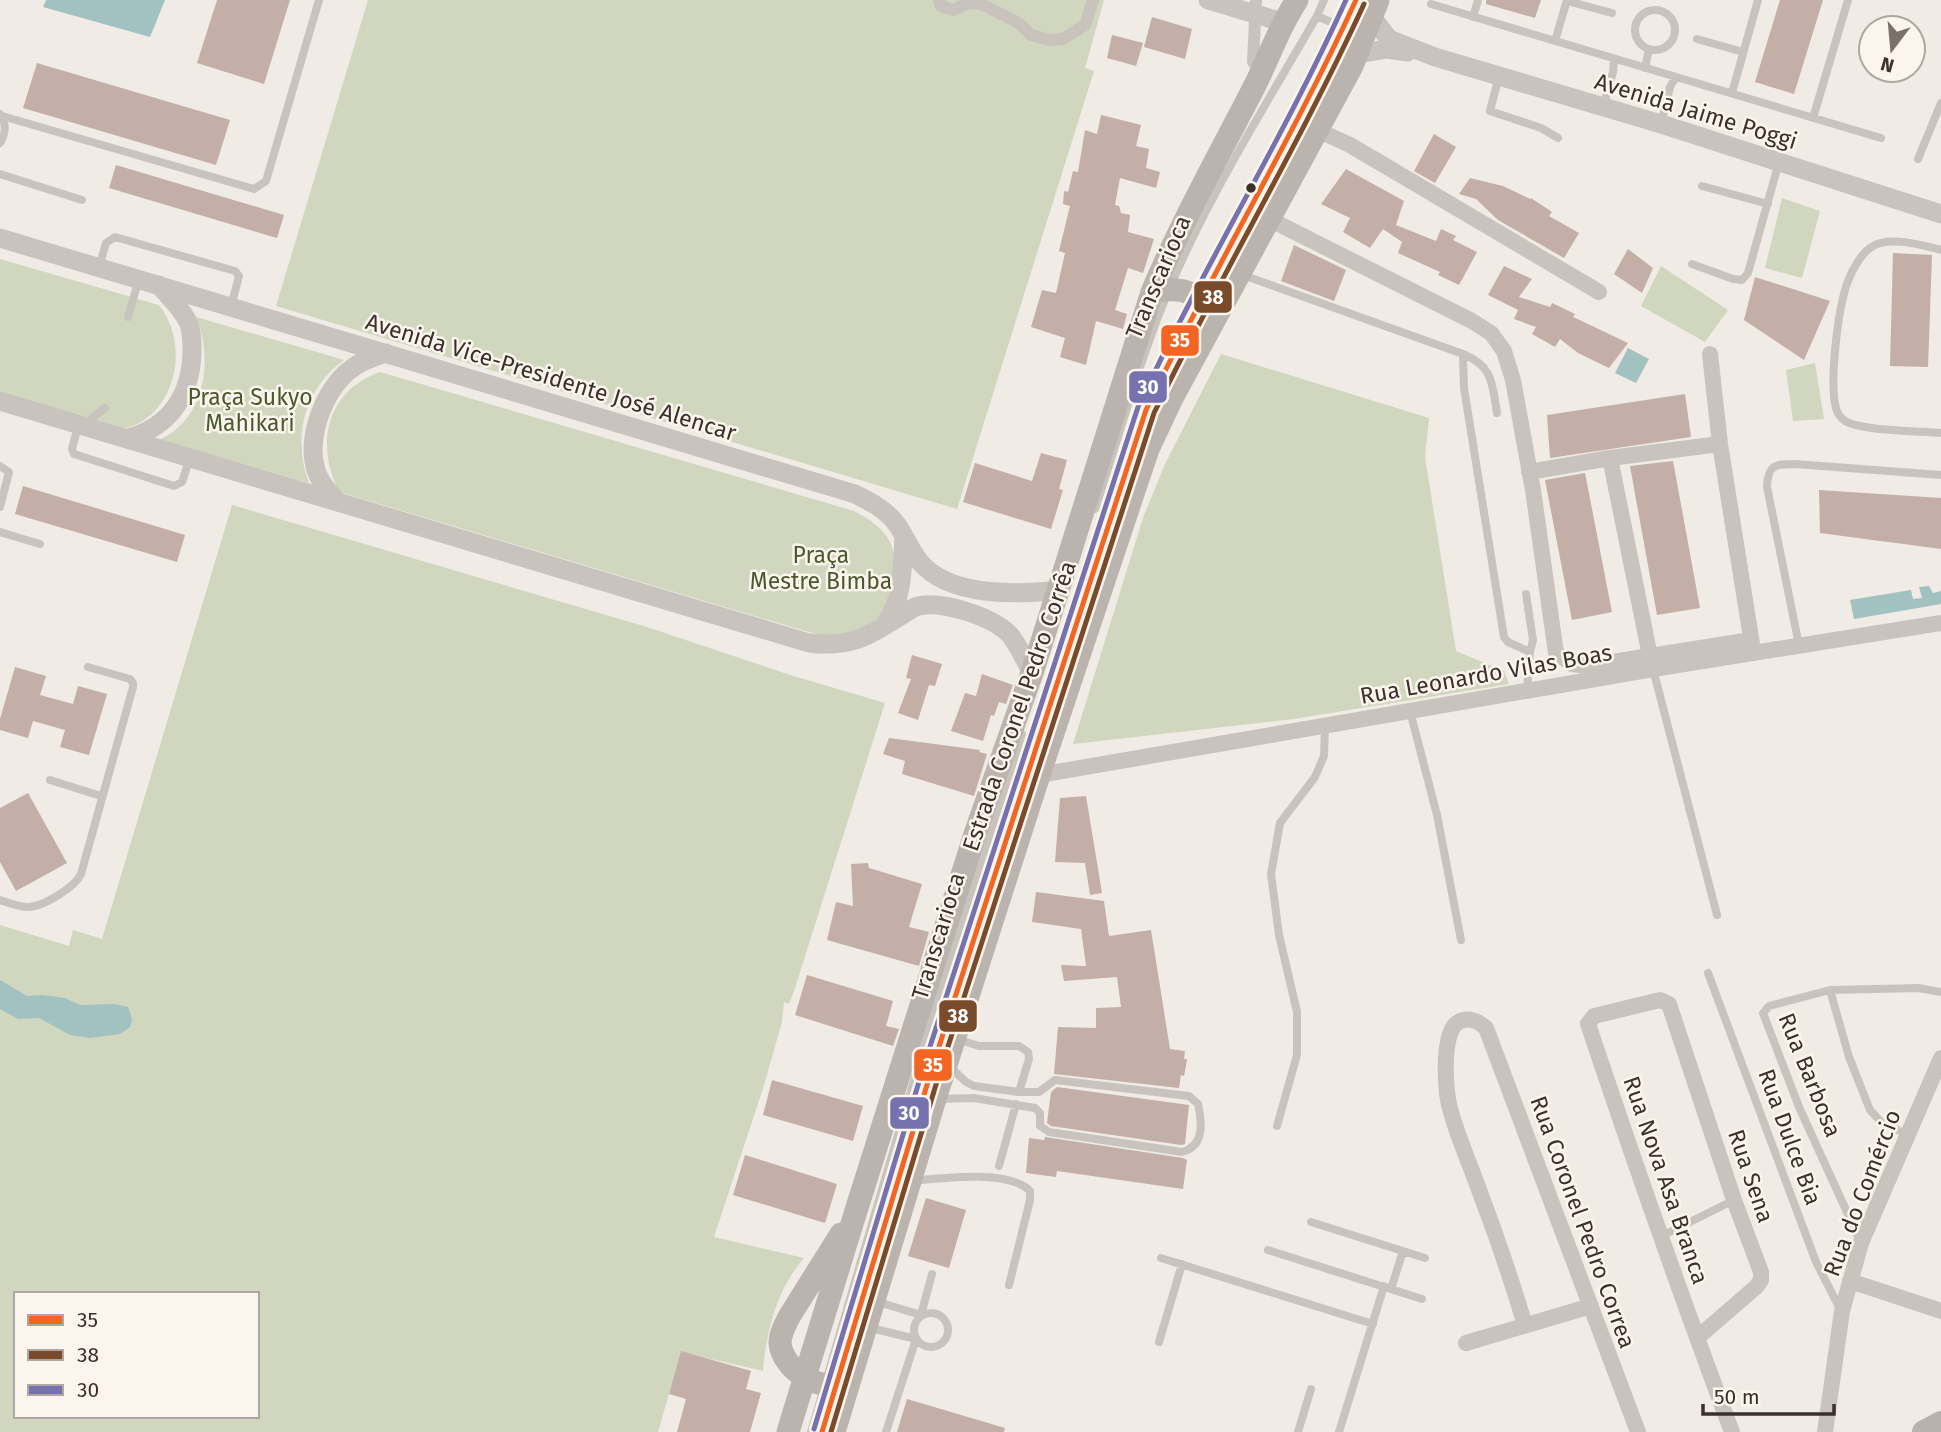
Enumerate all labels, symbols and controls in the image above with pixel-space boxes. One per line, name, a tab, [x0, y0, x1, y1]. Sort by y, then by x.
north arrow	[1857, 14, 1927, 84]
text: N	[1878, 52, 1897, 78]
street label: Avenida Jaime Poggi	[1591, 67, 1801, 155]
unlabelled marker	[1244, 181, 1258, 195]
street label: Transcarioca	[1119, 211, 1197, 343]
line badge: 38	[1193, 280, 1233, 314]
text: 38	[1202, 286, 1223, 309]
street label: Avenida Vice-Presidente José Alencar	[362, 307, 740, 447]
line badge: 35	[1160, 324, 1200, 357]
text: 35	[1169, 329, 1190, 352]
line badge: 30	[1128, 370, 1168, 404]
text: 30	[1137, 376, 1159, 399]
park label: Praça Sukyo Mahikari	[187, 383, 313, 437]
park label: Praça Mestre Bimba	[750, 541, 892, 595]
street label: Estrada Coronel Pedro Corrêa	[956, 557, 1082, 855]
street label: Rua Leonardo Vilas Boas	[1358, 638, 1614, 710]
street label: Transcarioca	[905, 869, 971, 1003]
line badge: 38	[938, 999, 978, 1033]
text: 38	[947, 1005, 968, 1028]
street label: Rua Barbosa	[1772, 1009, 1848, 1141]
line badge: 35	[913, 1048, 953, 1082]
text: 35	[922, 1054, 943, 1077]
street label: Rua Dulce Bia	[1752, 1065, 1828, 1209]
street label: Rua Nova Asa Branca	[1617, 1072, 1715, 1288]
street label: Rua Coronel Pedro Correa	[1524, 1092, 1642, 1352]
line badge: 30	[889, 1096, 930, 1130]
text: 30	[898, 1102, 920, 1125]
street label: Rua do Comércio	[1817, 1106, 1907, 1280]
street label: Rua Sena	[1722, 1126, 1780, 1226]
legend	[14, 1292, 259, 1418]
text: 35	[77, 1307, 98, 1333]
text: 38	[77, 1342, 99, 1368]
scale bar	[1703, 1372, 1834, 1416]
text: 30	[77, 1377, 99, 1403]
text: 50 m	[1714, 1384, 1760, 1410]

